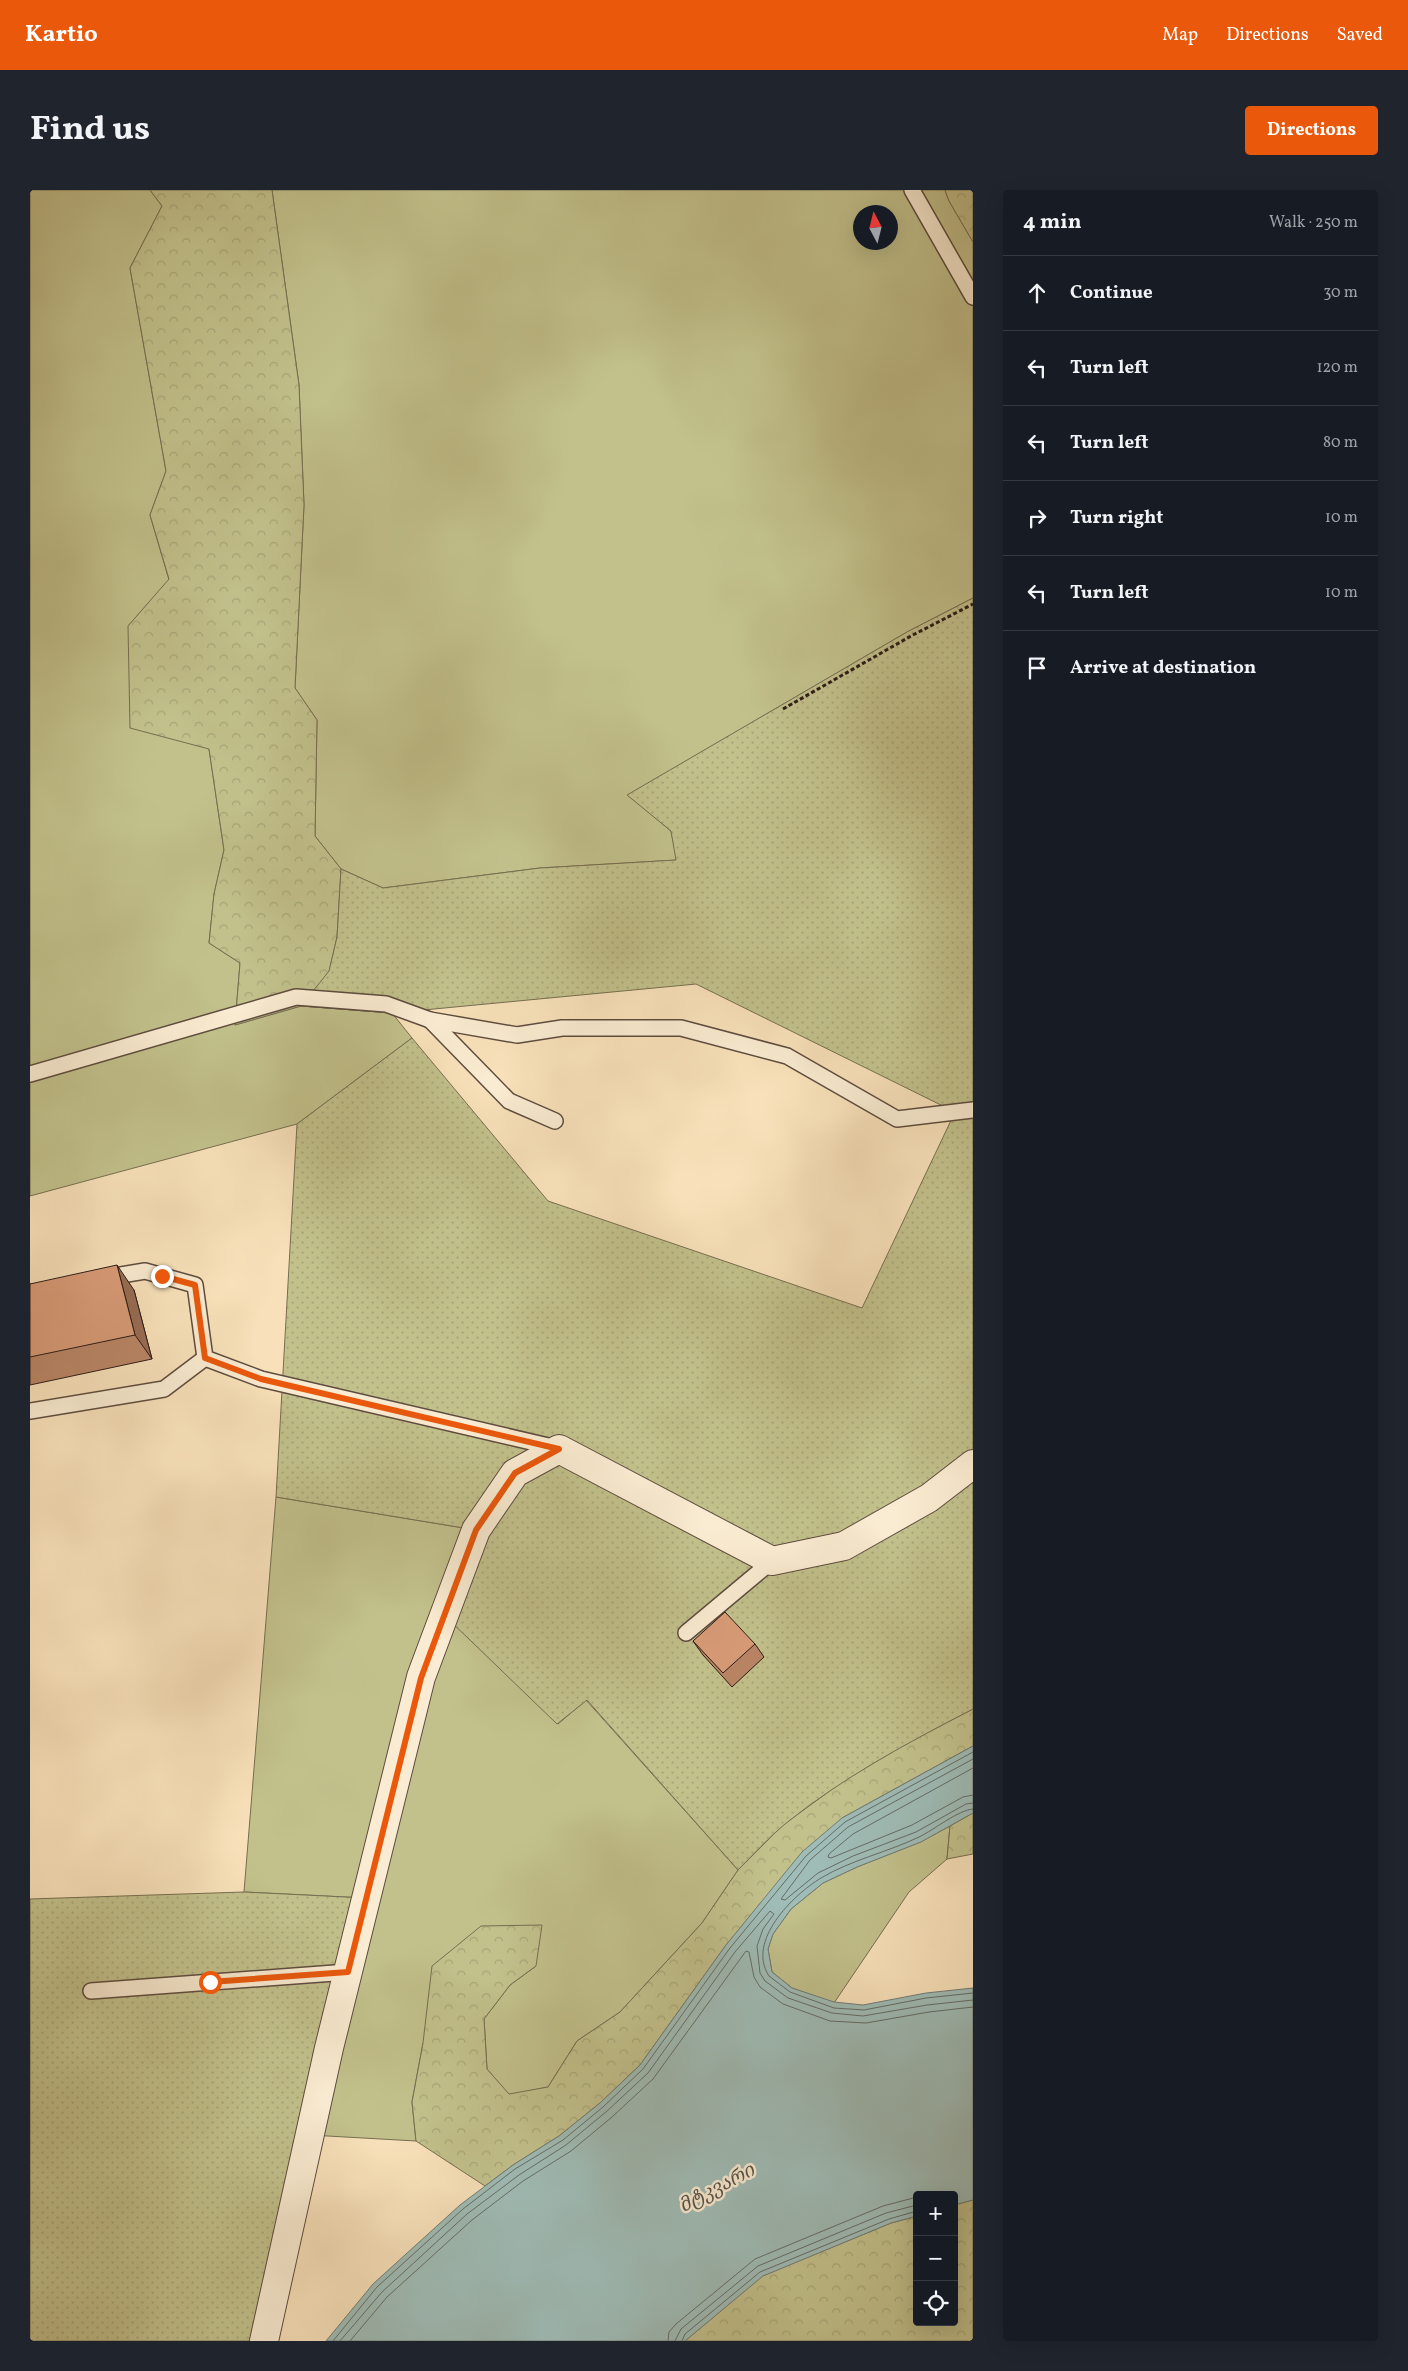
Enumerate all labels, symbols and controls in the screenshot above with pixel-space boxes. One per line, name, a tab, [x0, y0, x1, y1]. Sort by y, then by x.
text: Kartio	[25, 18, 98, 52]
text: Map	[1162, 23, 1198, 48]
text: Directions	[1226, 23, 1309, 48]
text: Saved	[1337, 23, 1383, 48]
text: Find us	[30, 106, 150, 154]
button: Directions	[1245, 106, 1378, 155]
north arrow	[853, 205, 898, 250]
text: 4 min	[1023, 208, 1082, 237]
text: Walk · 250 m	[1269, 212, 1358, 234]
icon: ahead	[1023, 279, 1051, 307]
text: Continue	[1070, 280, 1153, 306]
text: 30 m	[1323, 282, 1358, 304]
icon: left	[1023, 354, 1051, 382]
text: Turn left	[1070, 355, 1149, 381]
text: 120 m	[1316, 357, 1358, 379]
icon: left	[1023, 429, 1051, 457]
text: Turn left	[1070, 430, 1149, 456]
text: 80 m	[1323, 432, 1358, 454]
icon: right	[1023, 504, 1051, 532]
text: Turn right	[1070, 505, 1163, 531]
text: 10 m	[1325, 507, 1358, 529]
icon: left	[1023, 579, 1051, 607]
text: Turn left	[1070, 580, 1149, 606]
text: 10 m	[1325, 582, 1358, 604]
icon: arrive	[1023, 654, 1051, 682]
text: Arrive at destination	[1070, 655, 1256, 681]
route end	[151, 1265, 174, 1288]
route start	[199, 1971, 222, 1994]
water label: მტკვარი	[674, 2157, 760, 2220]
map controls	[913, 2191, 958, 2326]
button: +	[913, 2191, 958, 2236]
button: −	[913, 2236, 958, 2281]
button: locate	[913, 2281, 958, 2326]

